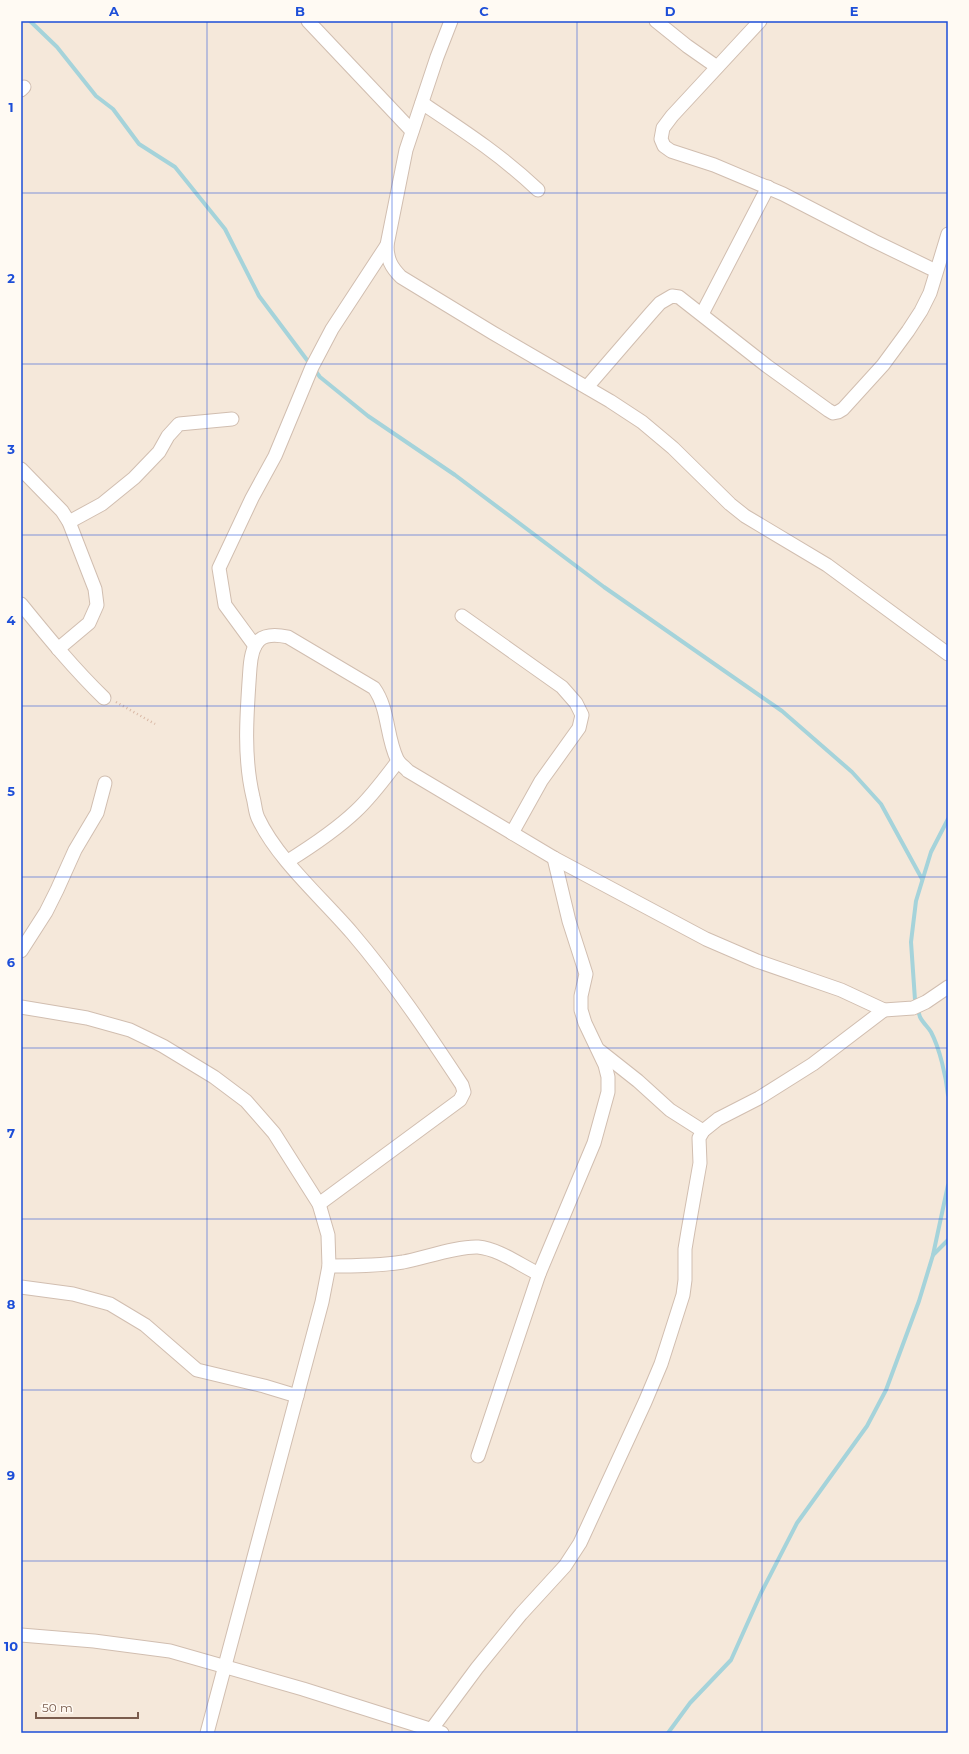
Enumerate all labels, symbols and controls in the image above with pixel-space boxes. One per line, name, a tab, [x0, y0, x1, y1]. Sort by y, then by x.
text: A	[108, 3, 120, 19]
text: B	[295, 3, 305, 19]
text: C	[479, 3, 489, 19]
text: D	[665, 3, 676, 19]
text: E	[850, 3, 859, 19]
text: 1	[8, 99, 14, 115]
text: 2	[7, 270, 15, 286]
text: 3	[6, 441, 15, 457]
text: 4	[7, 612, 16, 628]
text: 5	[7, 783, 15, 799]
text: 6	[7, 954, 16, 970]
text: 7	[7, 1125, 15, 1141]
text: 8	[7, 1296, 16, 1312]
text: 9	[7, 1467, 15, 1483]
text: 10	[4, 1638, 18, 1654]
scale bar	[36, 1694, 138, 1720]
text: 50 m	[42, 1700, 73, 1715]

